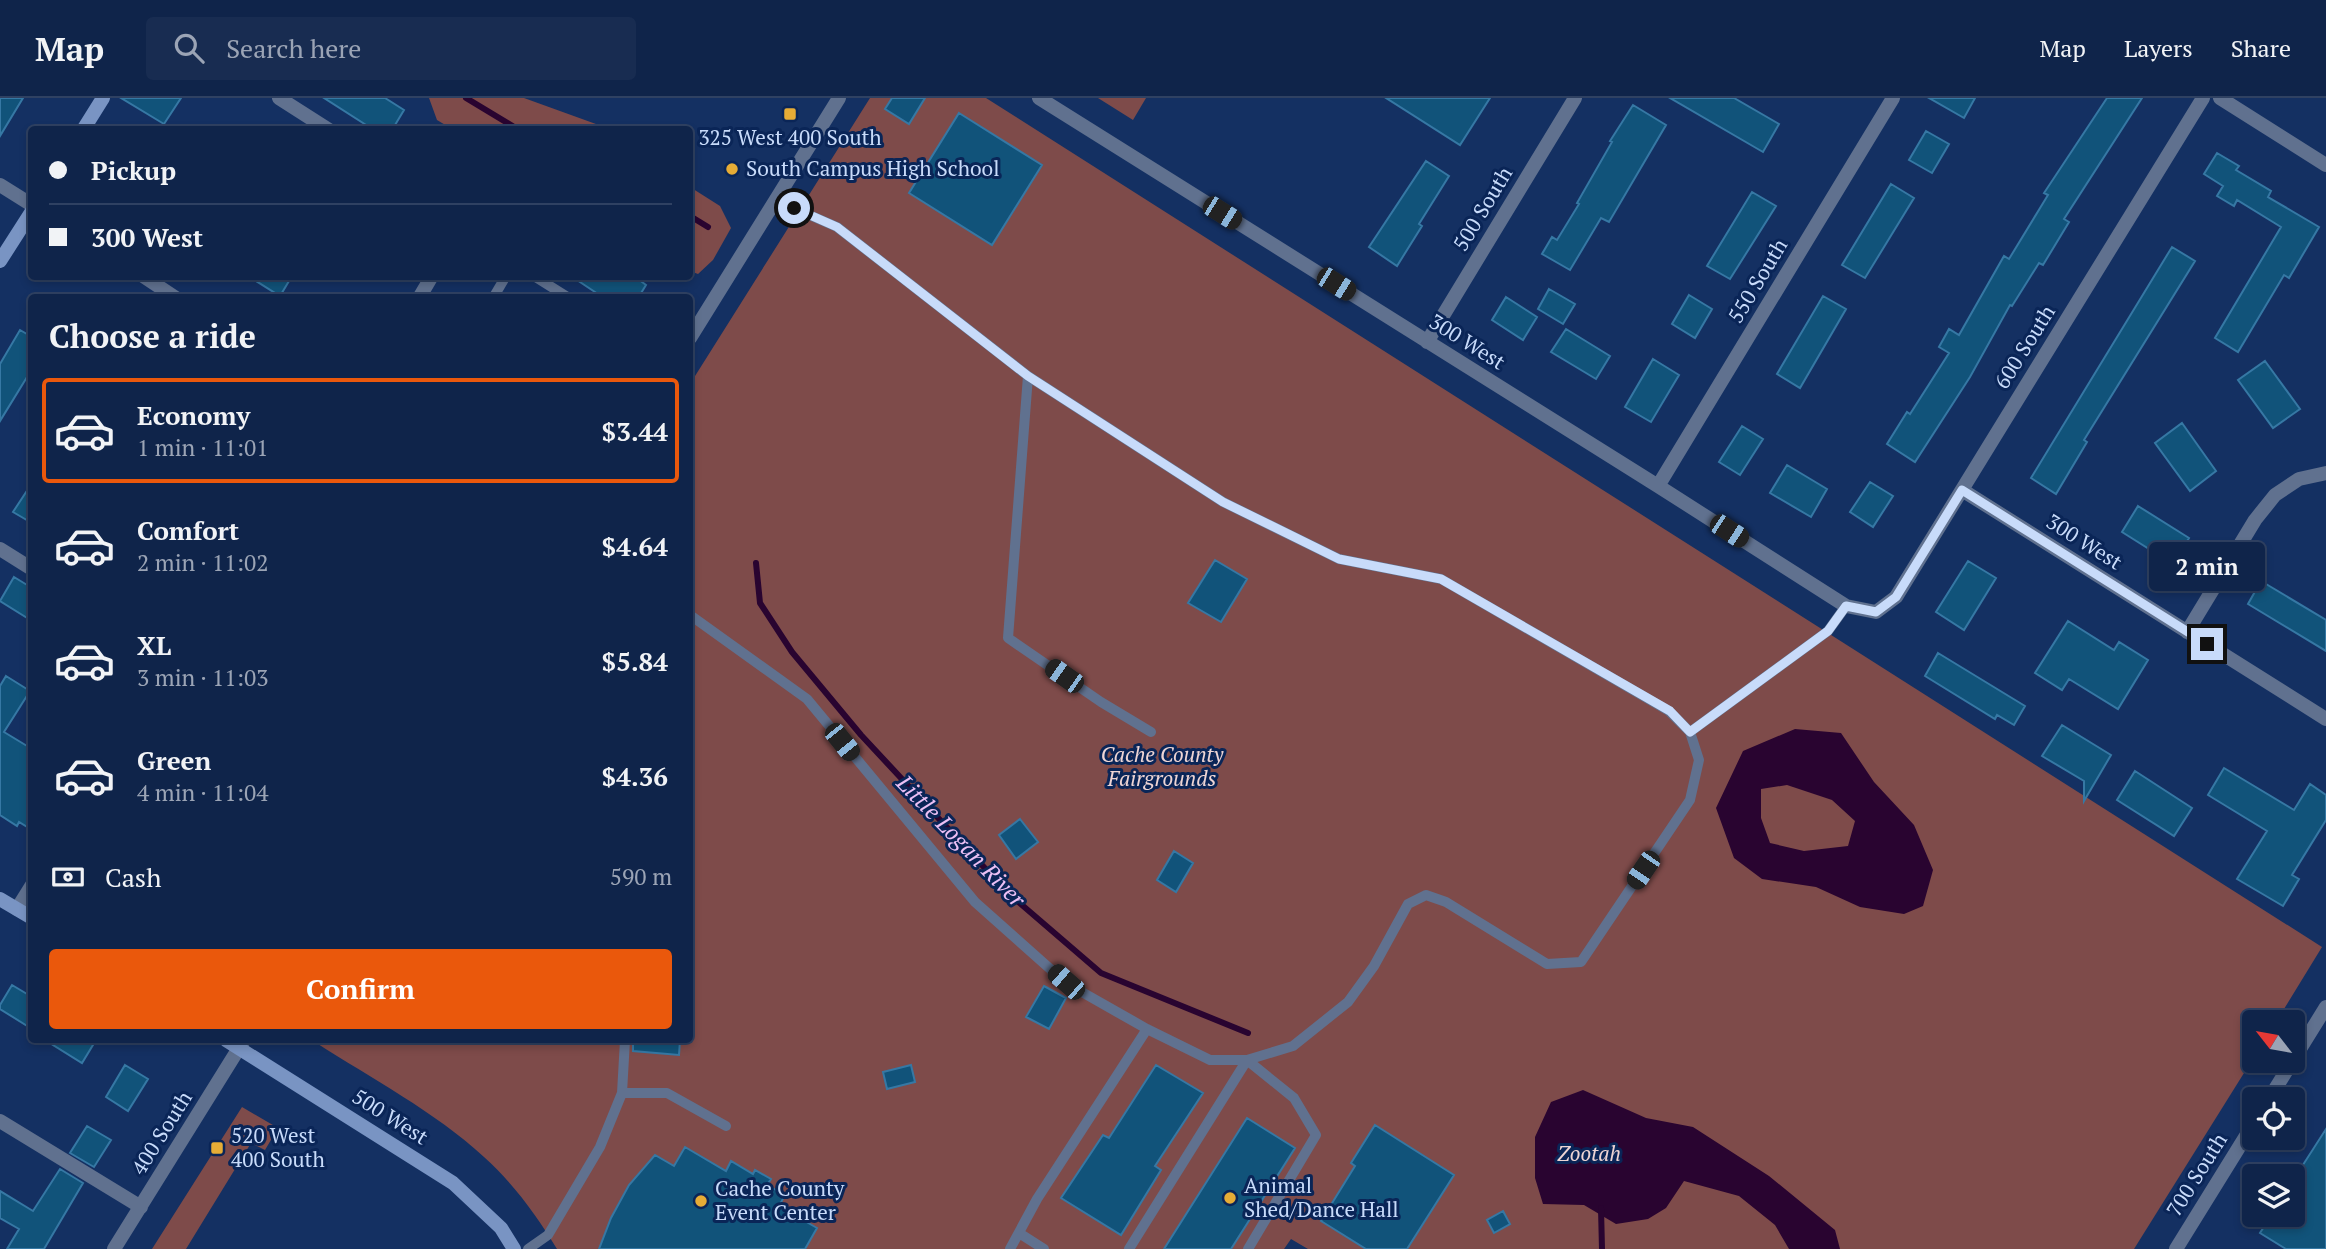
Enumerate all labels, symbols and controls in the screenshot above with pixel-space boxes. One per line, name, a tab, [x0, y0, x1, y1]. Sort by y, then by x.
search box	[146, 17, 636, 80]
text: Map	[35, 27, 104, 70]
icon: search	[170, 29, 208, 67]
text: Search here	[226, 31, 361, 65]
text: Map	[2039, 32, 2086, 64]
text: Layers	[2124, 32, 2193, 64]
text: Share	[2231, 32, 2291, 64]
marker: 325 West 400 South	[782, 106, 798, 122]
place label: 325 West 400 South	[698, 123, 882, 151]
text: Pickup	[91, 153, 176, 187]
place label: South Campus High School	[746, 154, 1000, 182]
marker: South Campus High School	[724, 161, 740, 177]
street label: 500 South	[1446, 161, 1518, 256]
route start	[778, 192, 810, 224]
car	[1199, 193, 1246, 233]
text: 300 West	[91, 220, 203, 254]
street label: 550 South	[1721, 233, 1793, 328]
car	[1313, 264, 1360, 304]
street label: 600 South	[1987, 299, 2061, 394]
street label: 300 West	[1424, 307, 1511, 375]
text: Choose a ride	[49, 315, 256, 357]
text: Economy	[137, 398, 250, 432]
icon: car	[53, 399, 116, 462]
text: $3.44	[602, 414, 668, 448]
text: 1 min · 11:01	[137, 432, 269, 463]
street label: 300 West	[2041, 507, 2128, 575]
car	[1706, 511, 1753, 551]
text: Comfort	[137, 513, 239, 547]
icon: car	[53, 514, 116, 577]
text: $4.64	[602, 529, 668, 563]
callout: 2 min	[2149, 542, 2265, 592]
text: 2 min · 11:02	[137, 547, 269, 578]
text: 2 min	[2176, 551, 2238, 582]
text: XL	[137, 628, 171, 662]
route end	[2191, 628, 2223, 660]
icon: car	[53, 629, 116, 692]
text: $5.84	[602, 644, 668, 678]
car	[1041, 655, 1088, 697]
text: 3 min · 11:03	[137, 662, 269, 693]
car	[821, 719, 864, 765]
park label: Cache County Fairgrounds	[1101, 740, 1224, 792]
text: Green	[137, 743, 211, 777]
icon: car	[53, 744, 116, 807]
text: $4.36	[602, 759, 668, 793]
water label: Little Logan River	[890, 767, 1033, 914]
text: 4 min · 11:04	[137, 777, 269, 808]
car	[1623, 847, 1664, 893]
icon: cash	[49, 858, 87, 896]
text: Cash	[105, 860, 161, 894]
text: 590 m	[610, 861, 672, 892]
button: Confirm	[49, 949, 672, 1029]
car	[1044, 960, 1089, 1004]
north arrow	[2242, 1010, 2305, 1073]
map controls	[2242, 1010, 2305, 1227]
street label: 500 West	[347, 1082, 434, 1150]
street label: 400 South	[124, 1085, 198, 1180]
button: locate	[2242, 1087, 2305, 1150]
place label: 520 West 400 South	[231, 1121, 325, 1173]
street label: 700 South	[2159, 1127, 2233, 1222]
park label: Zootah	[1557, 1139, 1621, 1167]
marker: 520 West 400 South	[209, 1140, 225, 1156]
button: layers	[2242, 1164, 2305, 1227]
place label: Animal Shed/Dance Hall	[1244, 1171, 1399, 1223]
place label: Cache County Event Center	[715, 1174, 845, 1226]
marker: Animal Shed/Dance Hall	[1222, 1190, 1238, 1206]
marker: Cache County Event Center	[693, 1193, 709, 1209]

